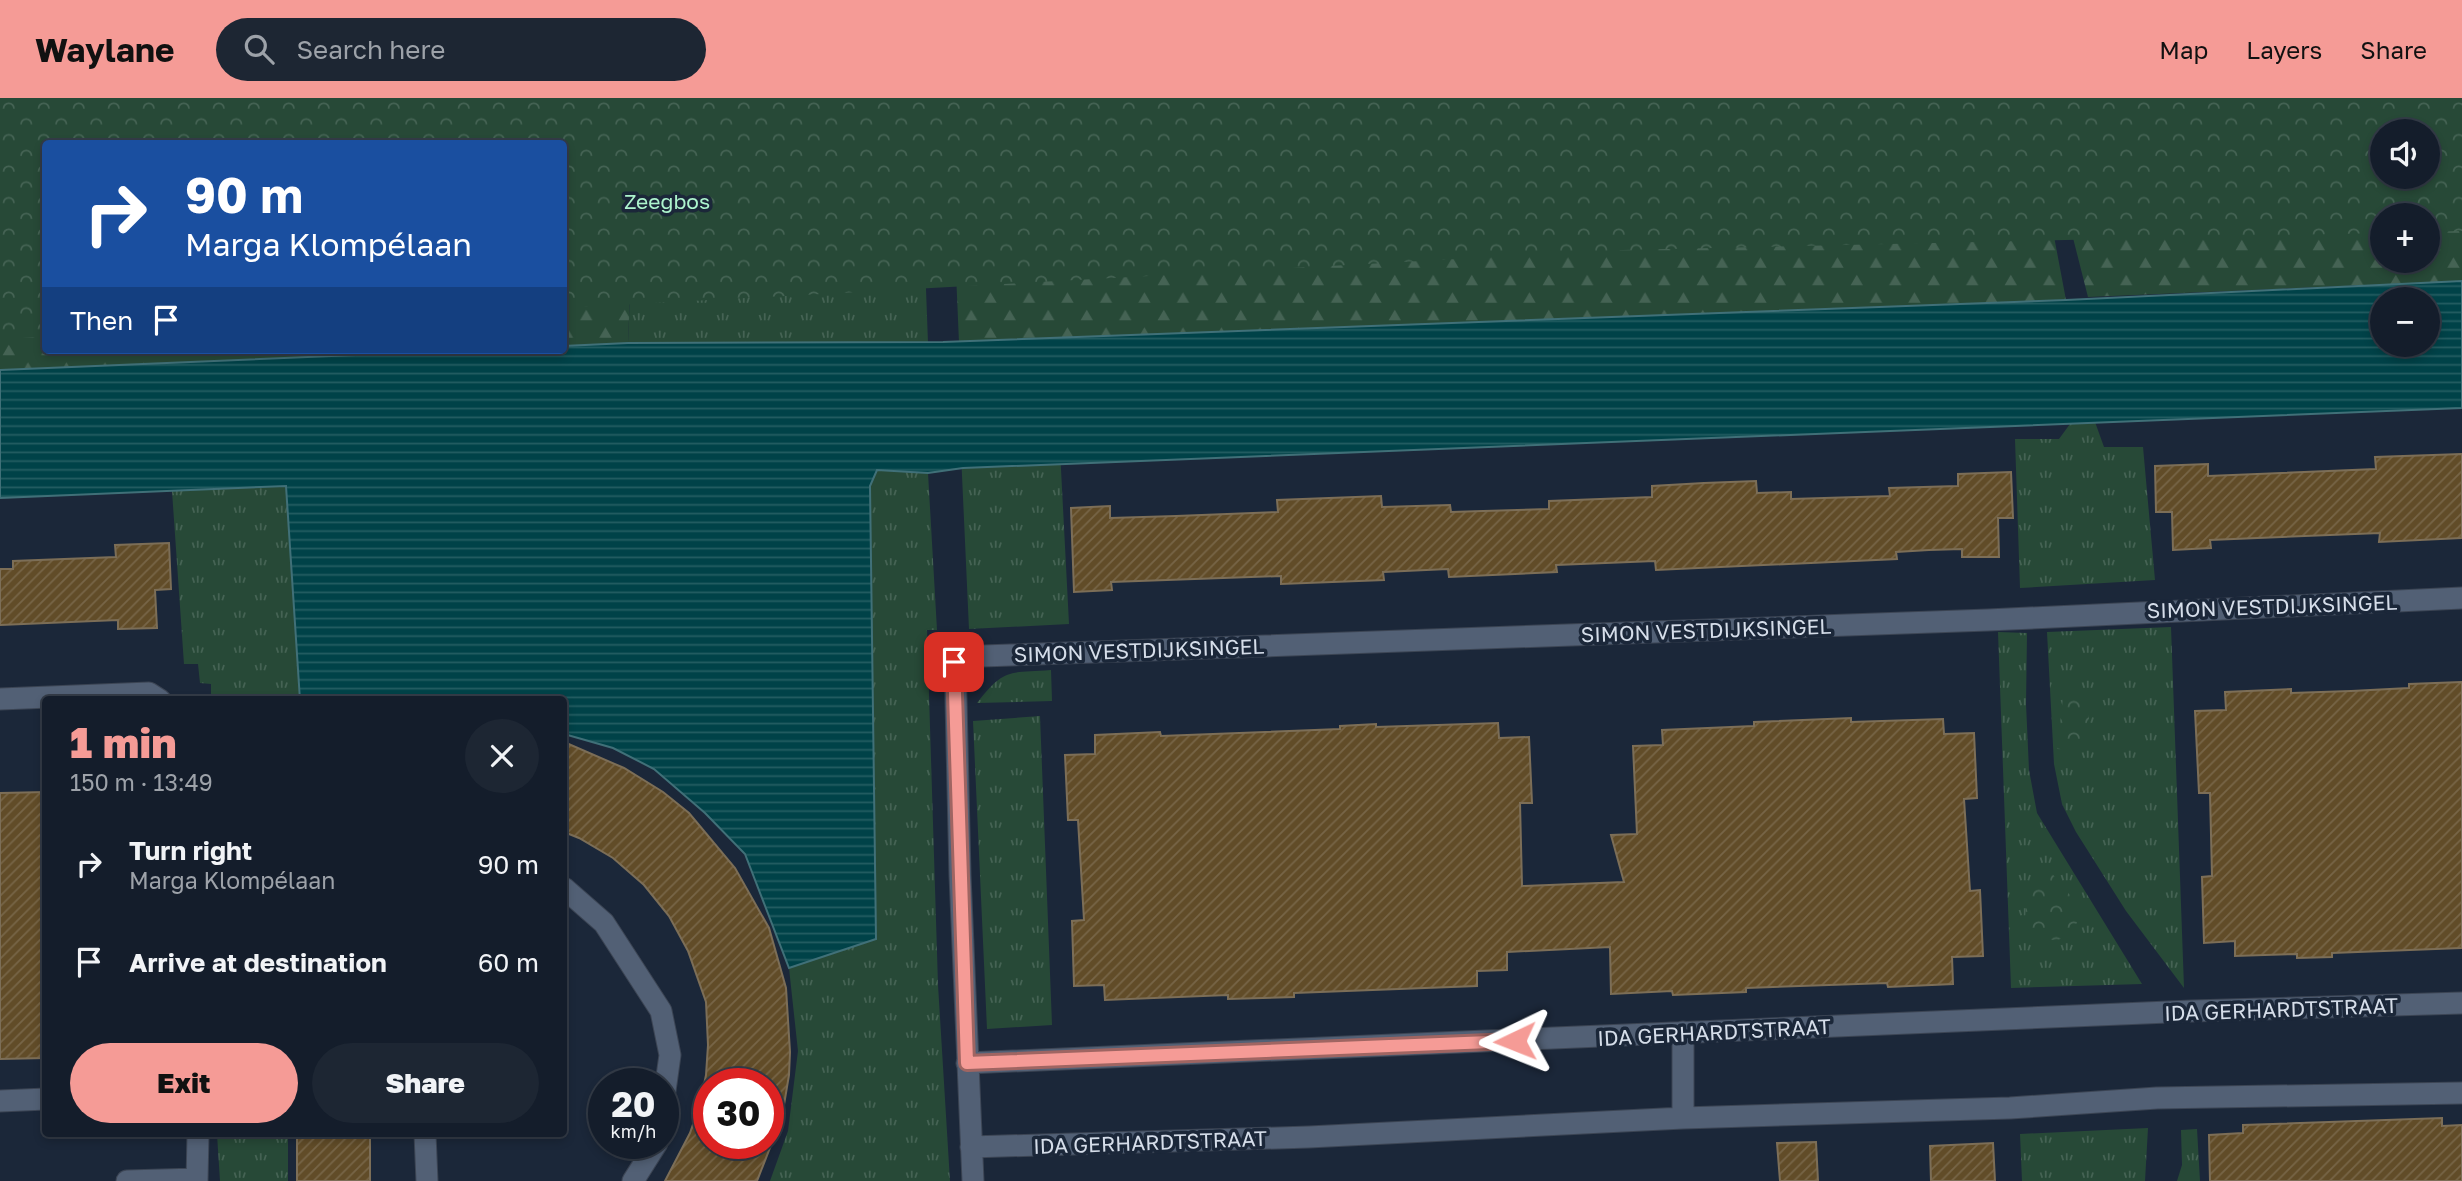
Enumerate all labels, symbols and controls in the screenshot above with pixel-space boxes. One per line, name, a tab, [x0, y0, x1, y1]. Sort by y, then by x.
search box	[216, 18, 706, 81]
text: Waylane	[35, 30, 174, 69]
icon: search	[240, 30, 278, 68]
text: Search here	[296, 34, 445, 65]
text: Map	[2159, 35, 2208, 64]
text: Layers	[2246, 35, 2322, 64]
text: Share	[2360, 35, 2427, 64]
map controls	[2370, 119, 2440, 357]
button: sound	[2370, 119, 2440, 189]
text: 90 m	[185, 165, 303, 224]
icon: right	[70, 168, 161, 259]
park label: Zeegbos	[624, 188, 710, 214]
button: +	[2370, 203, 2440, 273]
text: Marga Klompélaan	[185, 225, 472, 263]
button: −	[2370, 287, 2440, 357]
icon: arrive	[147, 301, 185, 339]
text: Then	[70, 305, 133, 336]
street label: SIMON VESTDIJKSINGEL	[2146, 589, 2398, 623]
street label: SIMON VESTDIJKSINGEL	[1580, 613, 1832, 647]
pin	[924, 632, 984, 692]
street label: SIMON VESTDIJKSINGEL	[1013, 633, 1265, 667]
icon: arrive	[935, 643, 973, 681]
text: 1 min	[70, 717, 177, 767]
button: close	[465, 719, 539, 793]
text: 150 m · 13:49	[70, 768, 213, 796]
text: Turn right	[129, 835, 252, 866]
icon: right	[70, 845, 108, 883]
text: 90 m	[478, 849, 539, 880]
text: Marga Klompélaan	[129, 866, 335, 894]
icon: arrive	[70, 943, 108, 981]
text: Arrive at destination	[129, 947, 387, 978]
text: 60 m	[478, 947, 539, 978]
street label: IDA GERHARDTSTRAAT	[2164, 992, 2398, 1026]
position arrow	[1478, 1004, 1552, 1078]
street label: IDA GERHARDTSTRAAT	[1597, 1013, 1831, 1051]
button: Exit	[70, 1043, 298, 1123]
button: Share	[312, 1043, 539, 1123]
speed limit sign: 30	[693, 1068, 784, 1159]
text: 20	[611, 1083, 656, 1125]
text: km/h	[611, 1120, 656, 1142]
street label: IDA GERHARDTSTRAAT	[1033, 1125, 1267, 1159]

